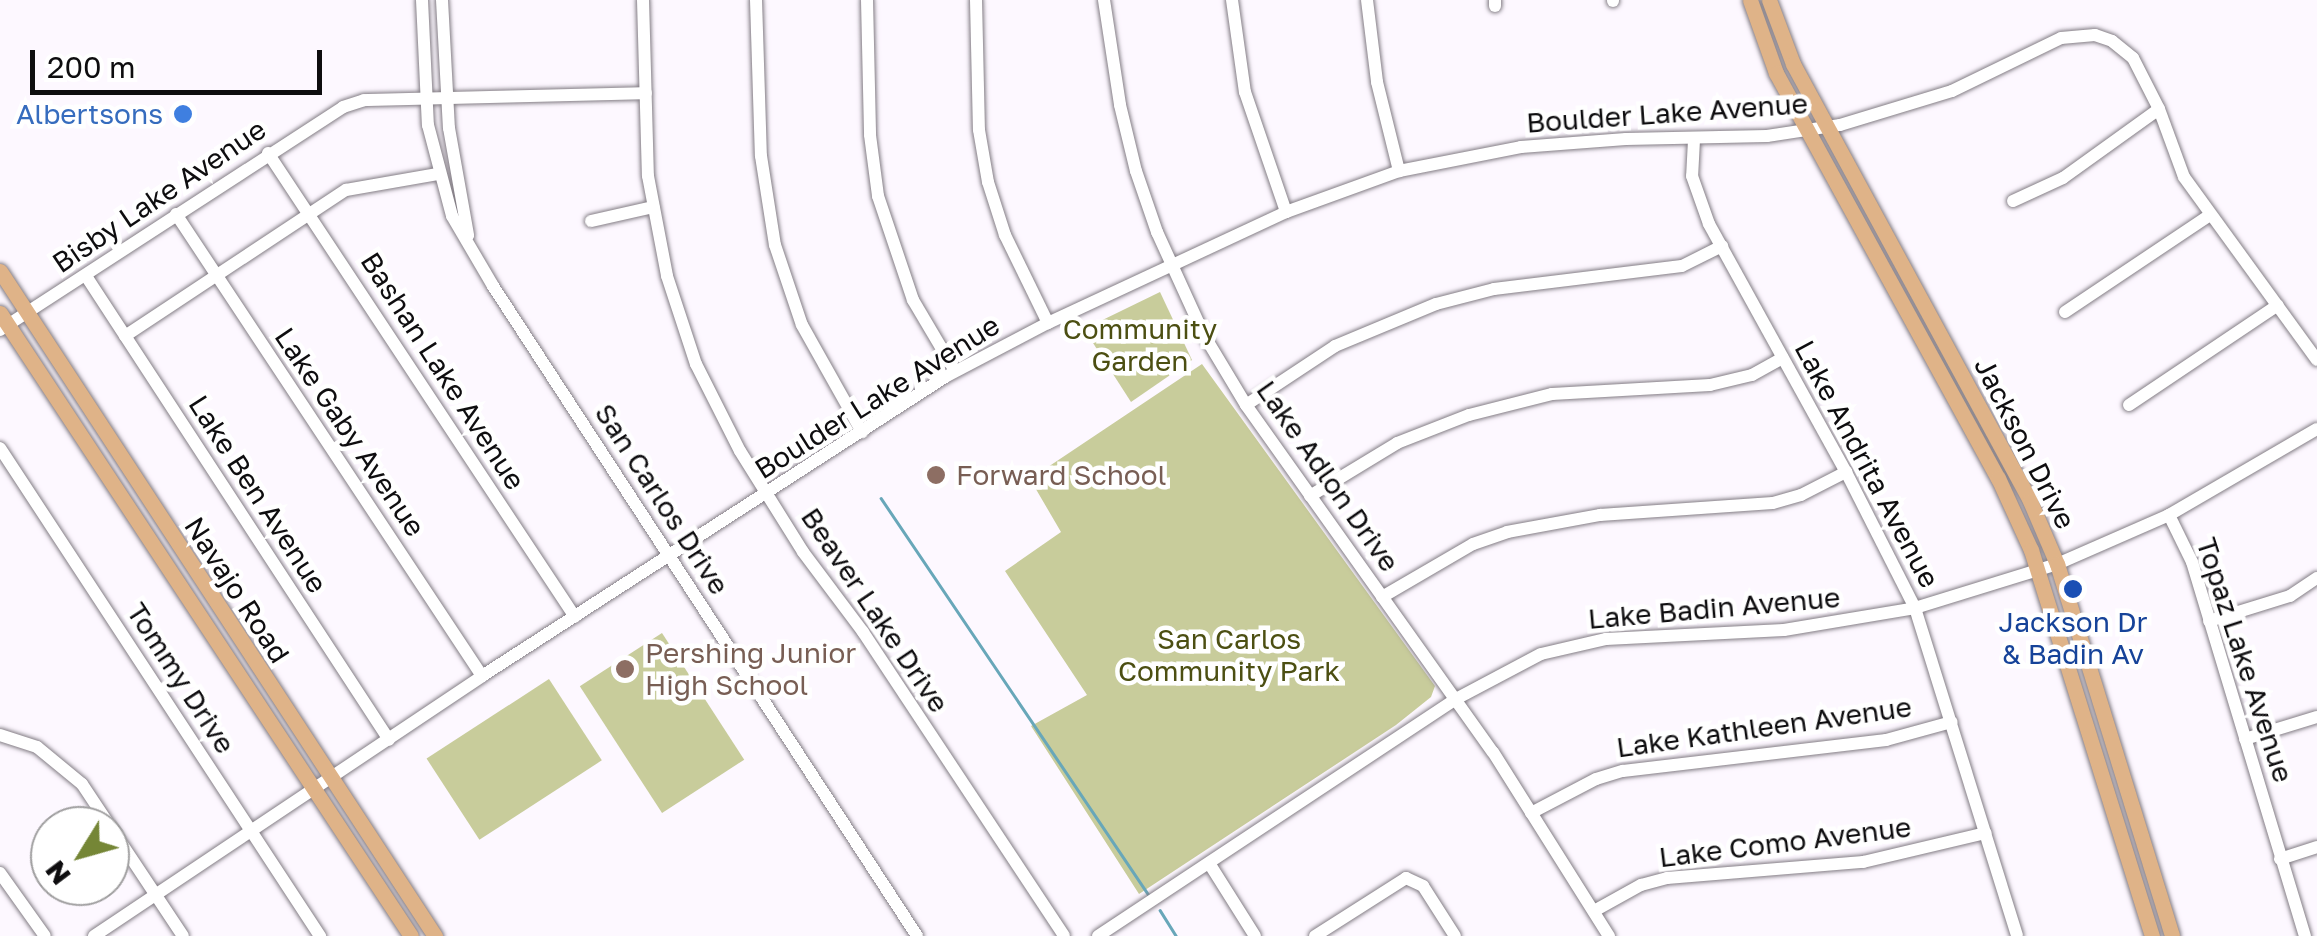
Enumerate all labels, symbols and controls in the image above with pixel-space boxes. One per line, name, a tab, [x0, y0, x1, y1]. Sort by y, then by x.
scale bar	[35, 30, 328, 92]
text: 200 m	[47, 49, 136, 85]
street label: Boulder Lake Avenue	[1525, 86, 1809, 140]
place label: Albertsons	[16, 97, 163, 131]
marker: Albertsons	[172, 103, 194, 125]
street label: Bisby Lake Avenue	[46, 112, 272, 280]
street label: Bashan Lake Avenue	[354, 246, 532, 496]
street label: Boulder Lake Avenue	[749, 308, 1005, 486]
park label: Community Garden	[1063, 312, 1217, 378]
street label: Lake Gaby Avenue	[268, 321, 432, 543]
street label: Lake Andrita Avenue	[1788, 335, 1946, 593]
street label: Jackson Drive	[1967, 352, 2083, 534]
street label: Lake Adlon Drive	[1250, 374, 1406, 578]
street label: Lake Ben Avenue	[182, 389, 334, 599]
street label: San Carlos Drive	[588, 397, 736, 601]
place label: Forward School	[956, 458, 1166, 492]
marker: Forward School	[925, 464, 947, 486]
street label: Beaver Lake Drive	[794, 501, 956, 719]
street label: Navajo Road	[177, 511, 297, 669]
street label: Topaz Lake Avenue	[2190, 533, 2300, 787]
marker: Jackson Dr & Badin Av	[2062, 578, 2084, 600]
street label: Lake Badin Avenue	[1587, 580, 1841, 636]
street label: Tommy Drive	[120, 596, 242, 760]
place label: Jackson Dr & Badin Av	[1999, 605, 2147, 671]
park label: San Carlos Community Park	[1118, 622, 1340, 688]
place label: Pershing Junior High School	[645, 636, 856, 702]
marker: Pershing Junior High School	[614, 658, 636, 680]
street label: Lake Kathleen Avenue	[1614, 690, 1914, 764]
north arrow	[30, 806, 130, 906]
street label: Lake Como Avenue	[1657, 810, 1913, 874]
text: N	[38, 855, 77, 892]

